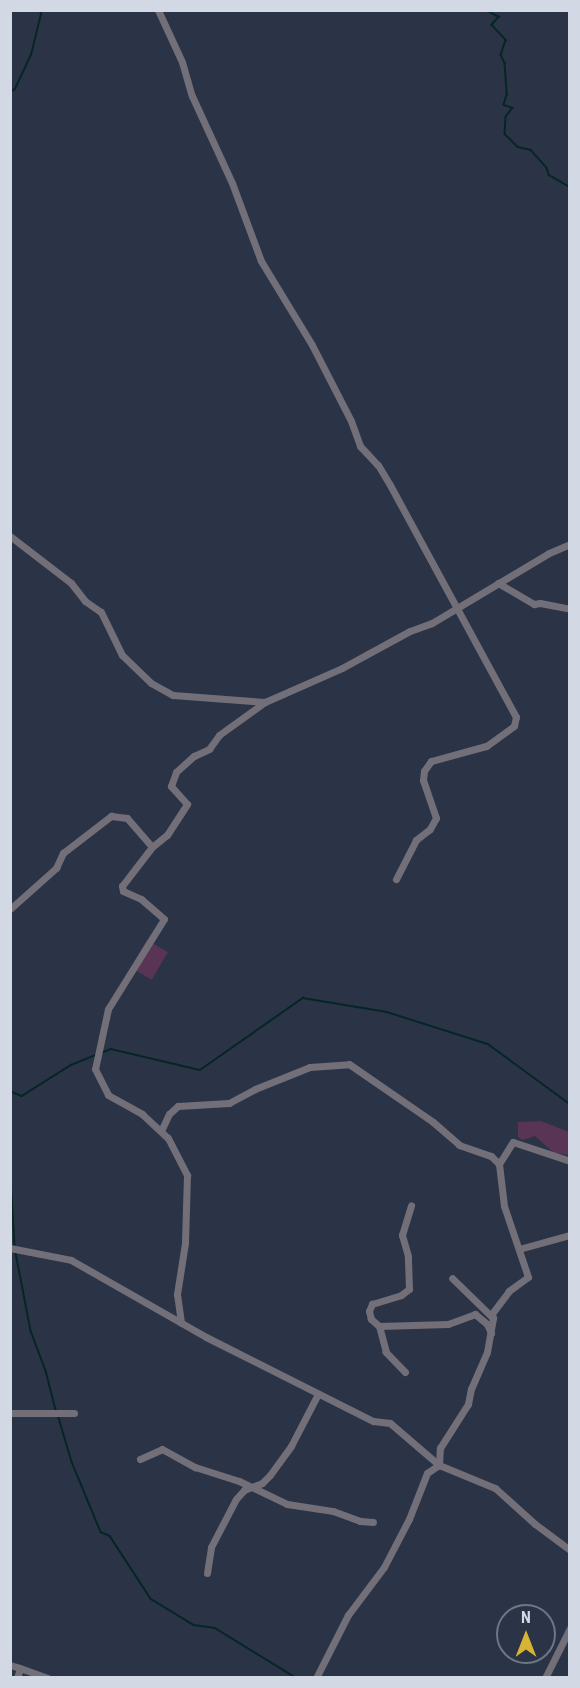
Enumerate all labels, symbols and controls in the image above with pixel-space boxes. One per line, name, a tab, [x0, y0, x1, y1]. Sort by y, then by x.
north arrow	[496, 1604, 556, 1664]
text: N	[521, 1608, 531, 1627]

